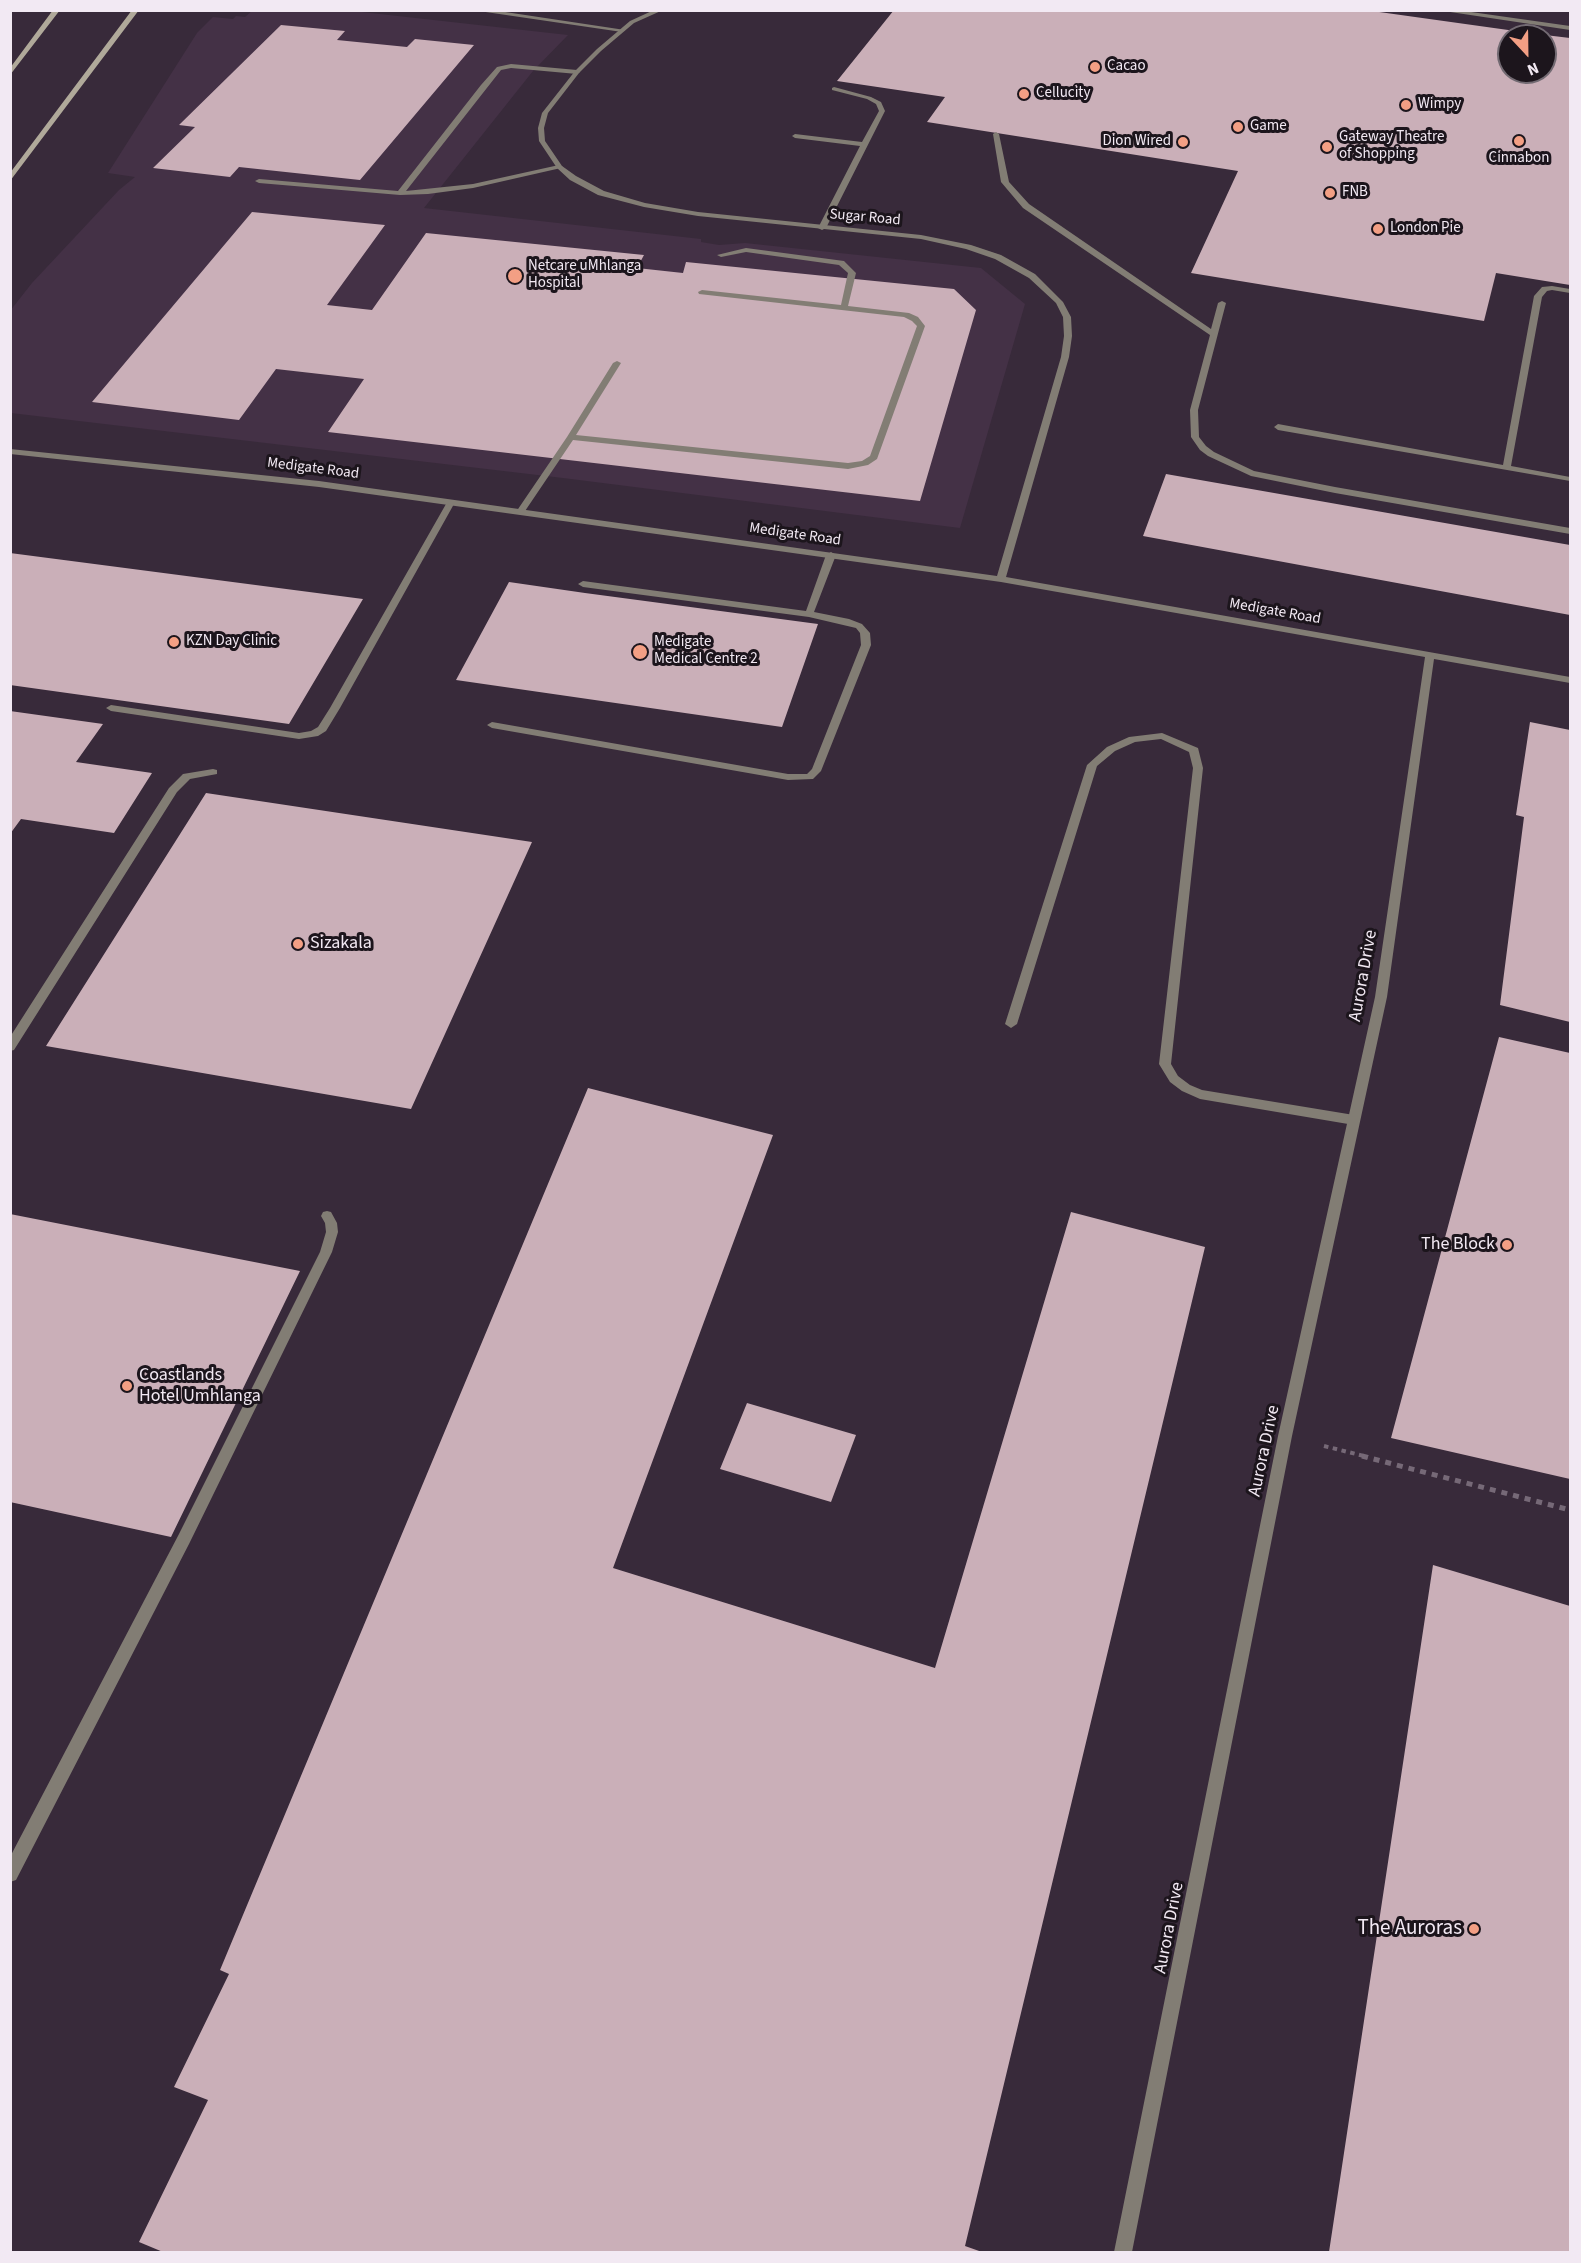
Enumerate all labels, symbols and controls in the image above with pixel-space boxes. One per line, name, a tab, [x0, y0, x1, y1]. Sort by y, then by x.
north arrow	[1497, 24, 1557, 84]
text: N	[1524, 57, 1542, 81]
place label: Cacao	[1107, 58, 1146, 76]
marker: Cacao	[1088, 60, 1102, 74]
place label: Cellucity	[1036, 85, 1090, 103]
marker: Cellucity	[1017, 87, 1031, 101]
place label: Wimpy	[1418, 96, 1461, 114]
marker: Wimpy	[1399, 98, 1413, 112]
place label: Game	[1250, 118, 1287, 136]
marker: Game	[1231, 120, 1245, 134]
place label: Gateway Theatre of Shopping	[1339, 129, 1445, 164]
place label: Dion Wired	[1102, 133, 1171, 151]
marker: Cinnabon	[1512, 134, 1526, 148]
marker: Dion Wired	[1176, 135, 1190, 149]
marker: Gateway Theatre of Shopping	[1320, 140, 1334, 154]
place label: Cinnabon	[1489, 150, 1549, 168]
place label: FNB	[1342, 184, 1368, 202]
marker: FNB	[1323, 186, 1337, 200]
street label: Sugar Road	[829, 206, 901, 230]
place label: London Pie	[1390, 220, 1461, 238]
marker: London Pie	[1371, 222, 1385, 236]
place label: Netcare uMhlanga Hospital	[528, 258, 641, 293]
marker: Netcare uMhlanga Hospital	[506, 267, 524, 285]
street label: Medigate Road	[266, 454, 360, 484]
street label: Medigate Road	[748, 520, 842, 550]
street label: Medigate Road	[1228, 595, 1322, 629]
place label: KZN Day Clinic	[186, 633, 277, 651]
place label: Medigate Medical Centre 2	[654, 634, 758, 669]
marker: KZN Day Clinic	[167, 635, 181, 649]
marker: Medigate Medical Centre 2	[631, 643, 649, 661]
street label: Aurora Drive	[1345, 928, 1383, 1024]
place label: Sizakala	[310, 933, 372, 955]
marker: Sizakala	[291, 937, 305, 951]
place label: The Block	[1421, 1234, 1495, 1256]
marker: The Block	[1500, 1238, 1514, 1252]
place label: Coastlands Hotel Umhlanga	[139, 1365, 261, 1408]
marker: Coastlands Hotel Umhlanga	[120, 1379, 134, 1393]
street label: Aurora Drive	[1245, 1403, 1285, 1499]
street label: Aurora Drive	[1151, 1880, 1189, 1976]
place label: The Auroras	[1357, 1916, 1462, 1942]
marker: The Auroras	[1467, 1922, 1481, 1936]

